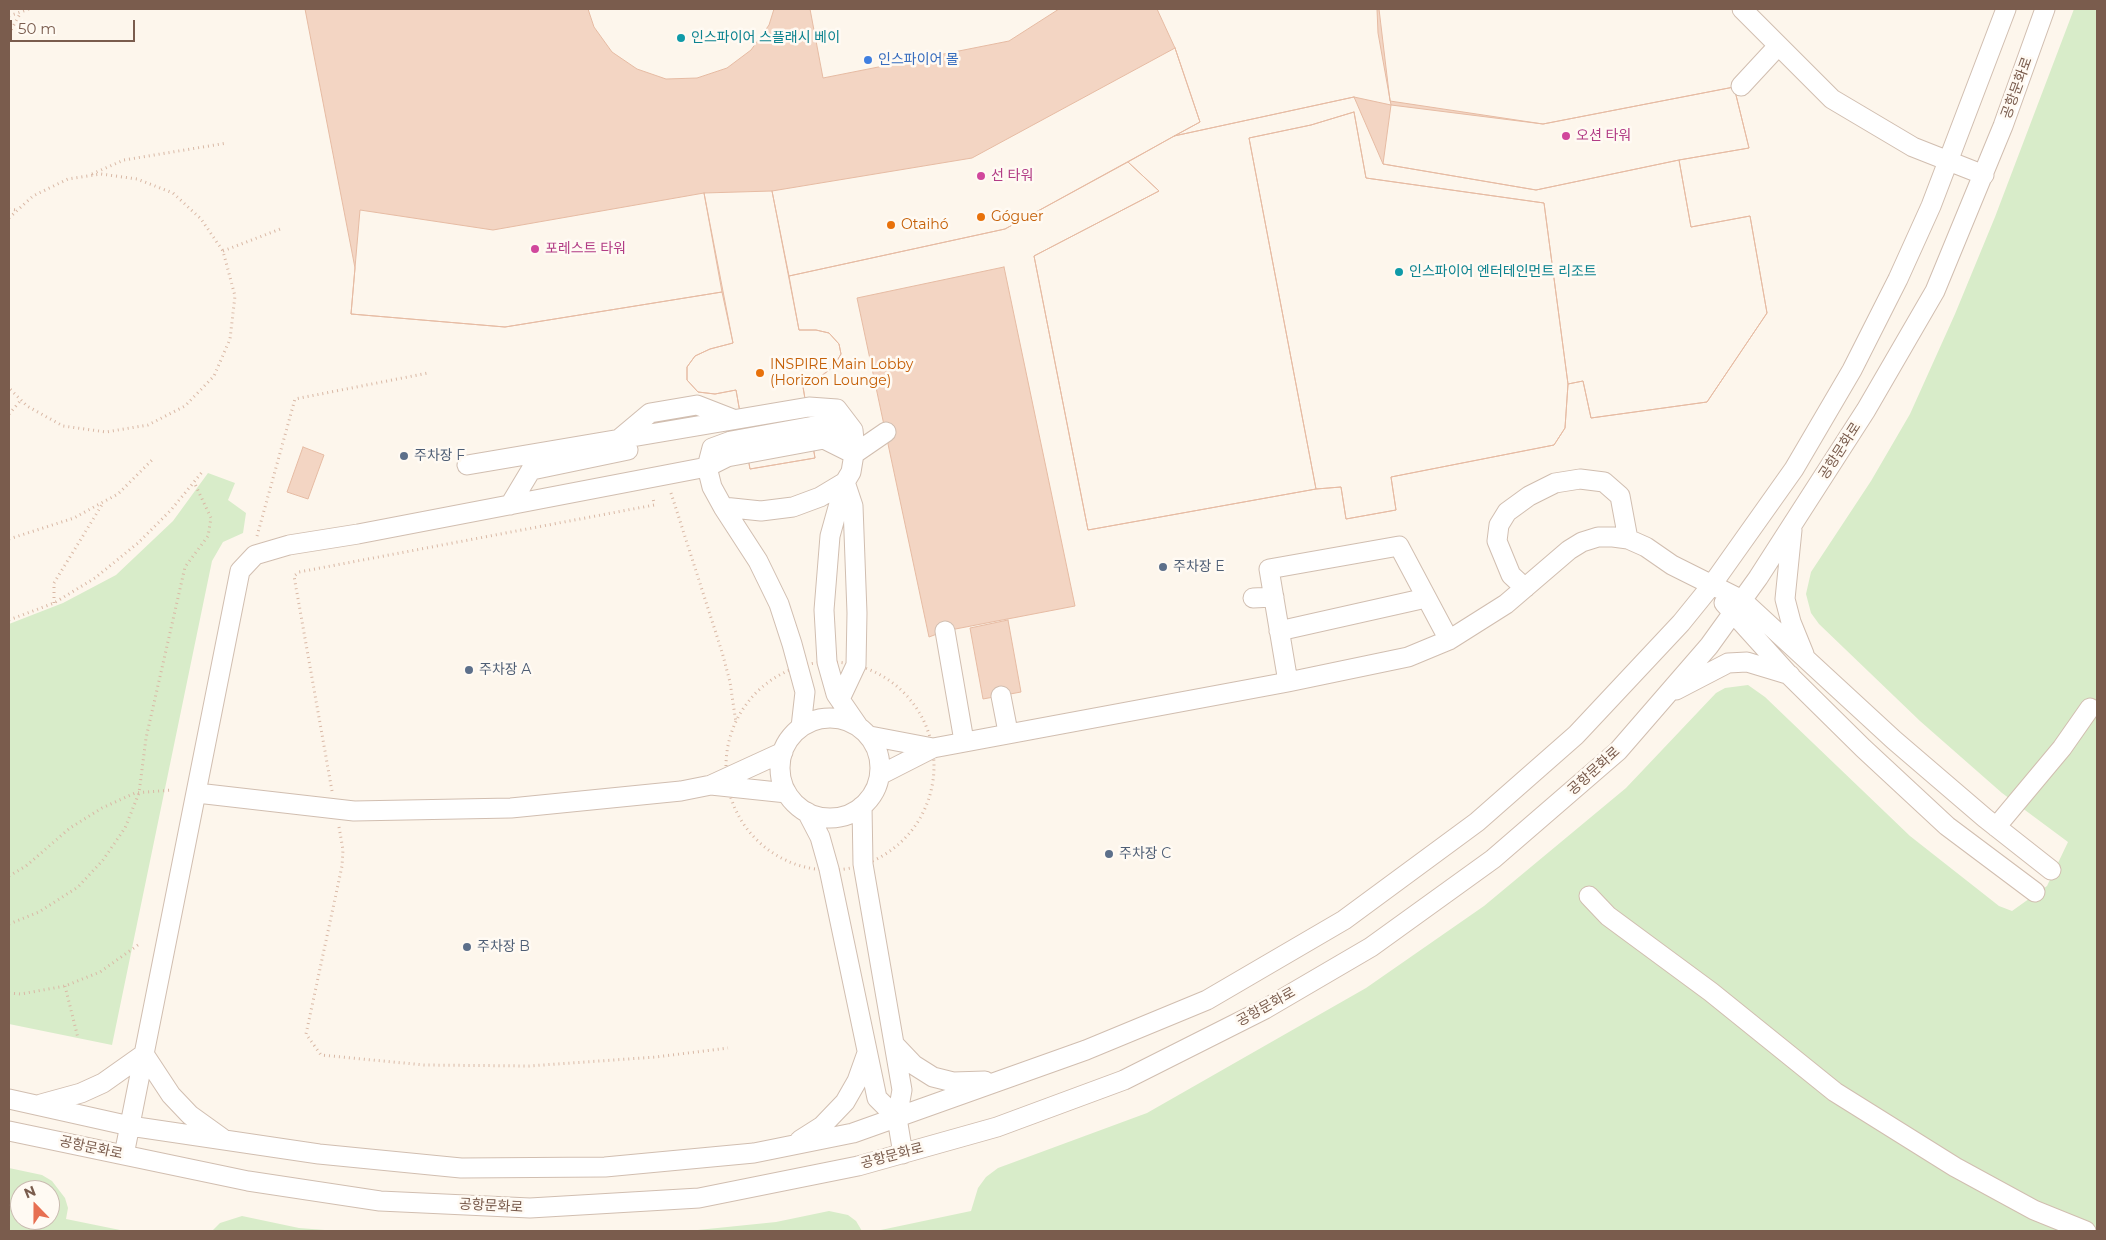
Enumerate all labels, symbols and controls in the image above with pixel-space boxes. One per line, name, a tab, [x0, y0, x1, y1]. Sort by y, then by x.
scale bar	[12, 10, 138, 42]
text: 50 m	[18, 19, 56, 38]
place label: 인스파이어 스플래시 베이	[691, 30, 840, 46]
marker: 인스파이어 스플래시 베이	[675, 32, 687, 44]
place label: 인스파이어 몰	[878, 52, 959, 68]
marker: 인스파이어 몰	[862, 54, 874, 66]
street label: 공항문화로	[1998, 55, 2036, 121]
place label: 오션 타워	[1576, 128, 1631, 144]
marker: 오션 타워	[1560, 130, 1572, 142]
place label: 선 타워	[991, 168, 1033, 184]
marker: 선 타워	[975, 170, 987, 182]
place label: Góguer	[991, 209, 1044, 225]
marker: Góguer	[975, 211, 987, 223]
place label: Otaihó	[901, 217, 948, 233]
marker: Otaihó	[885, 219, 897, 231]
place label: 포레스트 타워	[545, 241, 626, 257]
marker: 포레스트 타워	[529, 243, 541, 255]
place label: 인스파이어 엔터테인먼트 리조트	[1409, 264, 1597, 280]
marker: 인스파이어 엔터테인먼트 리조트	[1393, 266, 1405, 278]
place label: INSPIRE Main Lobby (Horizon Lounge)	[770, 357, 913, 390]
marker: INSPIRE Main Lobby (Horizon Lounge)	[754, 367, 766, 379]
street label: 공항문화로	[1815, 419, 1865, 483]
place label: 주차장 F	[414, 448, 465, 464]
marker: 주차장 F	[398, 450, 410, 462]
place label: 주차장 E	[1173, 559, 1225, 575]
marker: 주차장 E	[1157, 561, 1169, 573]
place label: 주차장 A	[479, 662, 531, 678]
marker: 주차장 A	[463, 664, 475, 676]
street label: 공항문화로	[1564, 743, 1624, 799]
place label: 주차장 C	[1119, 846, 1171, 862]
marker: 주차장 C	[1103, 848, 1115, 860]
place label: 주차장 B	[477, 939, 530, 955]
marker: 주차장 B	[461, 941, 473, 953]
street label: 공항문화로	[1234, 984, 1298, 1030]
street label: 공항문화로	[58, 1133, 124, 1163]
street label: 공항문화로	[859, 1140, 925, 1172]
north arrow	[10, 1180, 60, 1230]
text: N	[21, 1182, 38, 1202]
street label: 공항문화로	[458, 1196, 524, 1216]

